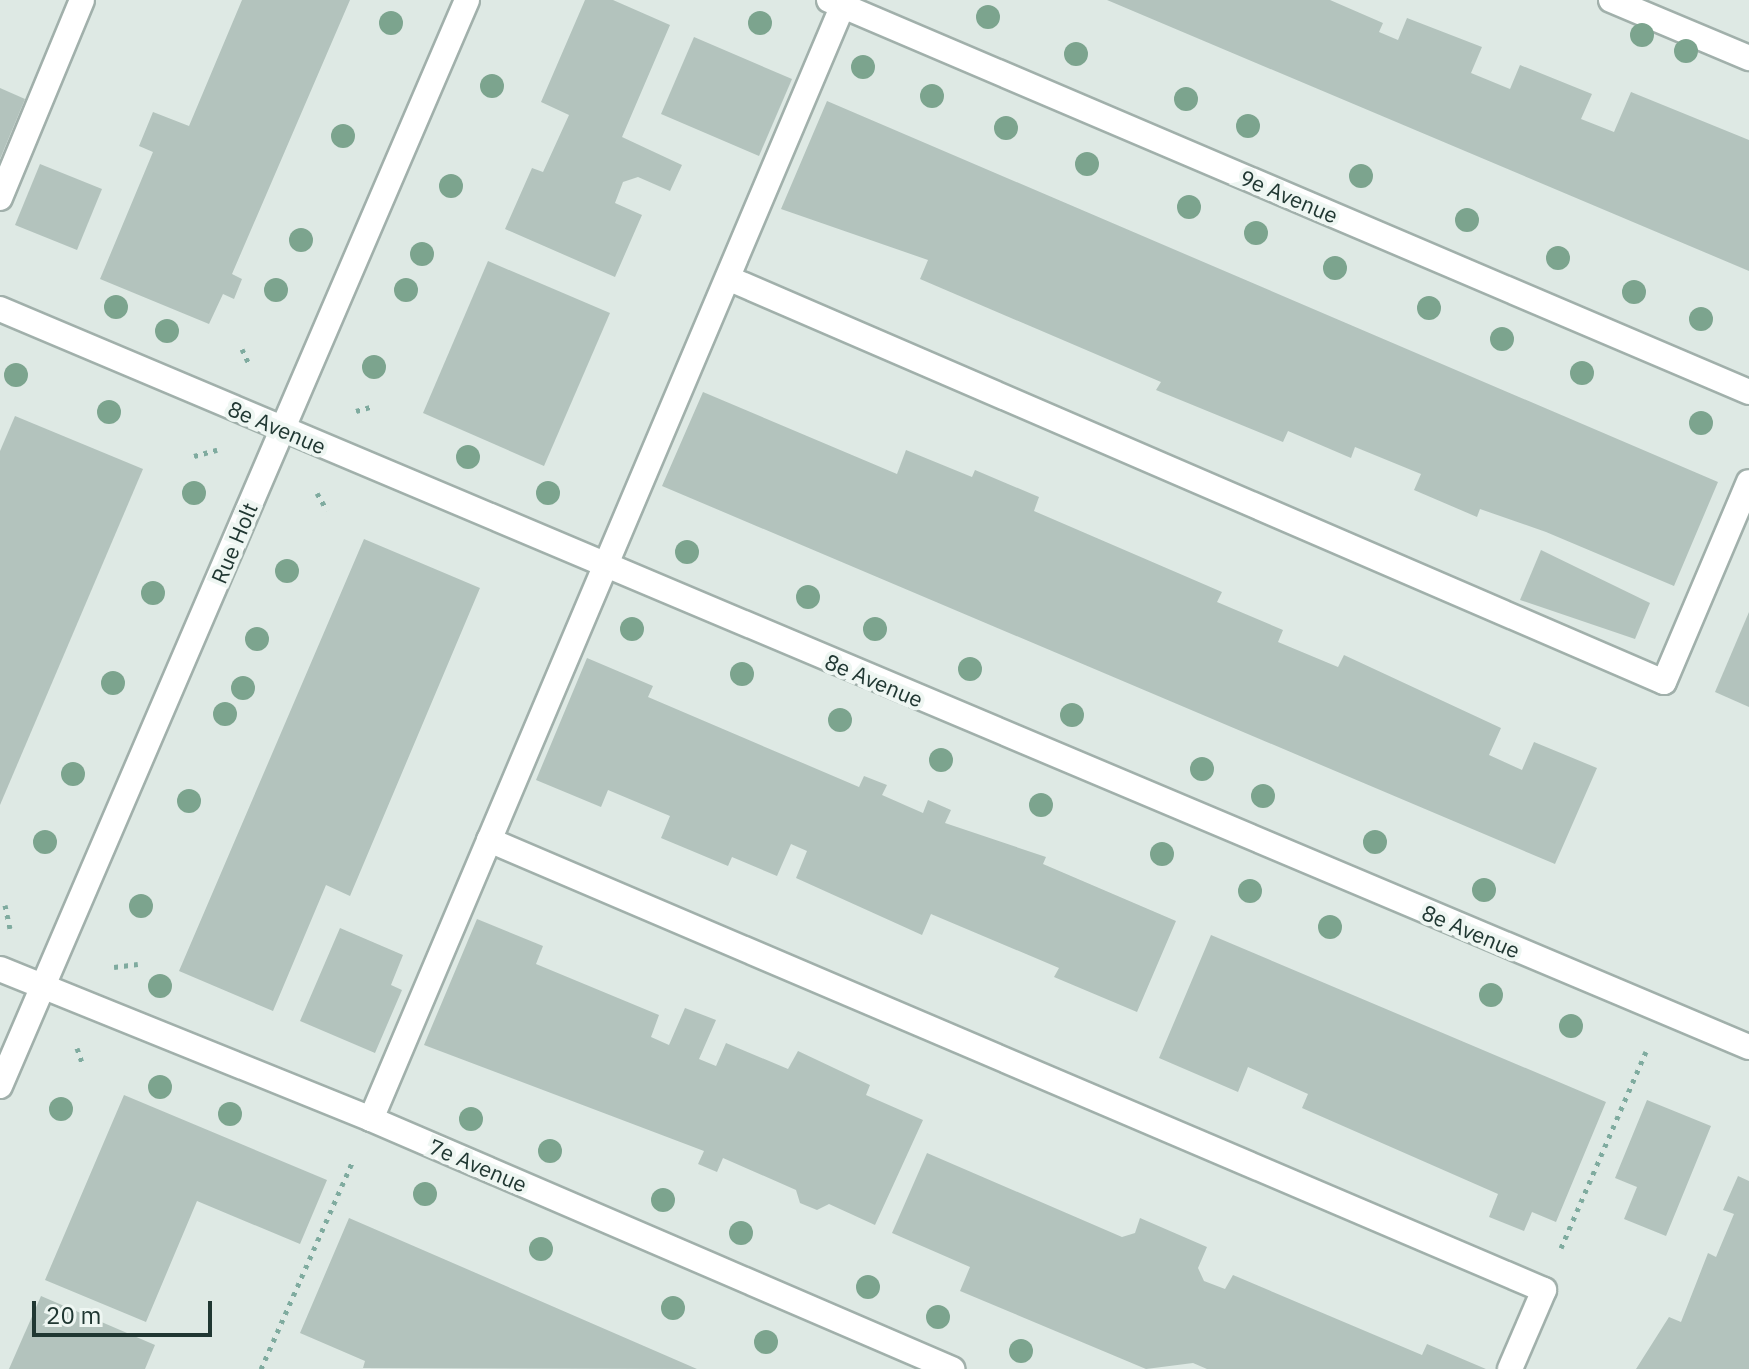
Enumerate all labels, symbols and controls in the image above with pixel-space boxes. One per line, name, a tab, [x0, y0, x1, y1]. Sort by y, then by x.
street label: 9e Avenue	[1236, 164, 1342, 228]
street label: 8e Avenue	[224, 395, 330, 459]
street label: Rue Holt	[205, 499, 263, 587]
street label: 8e Avenue	[821, 648, 927, 712]
street label: 8e Avenue	[1418, 899, 1524, 963]
street label: 7e Avenue	[425, 1133, 531, 1197]
scale bar	[36, 1285, 216, 1335]
text: 20 m	[46, 1299, 101, 1331]

